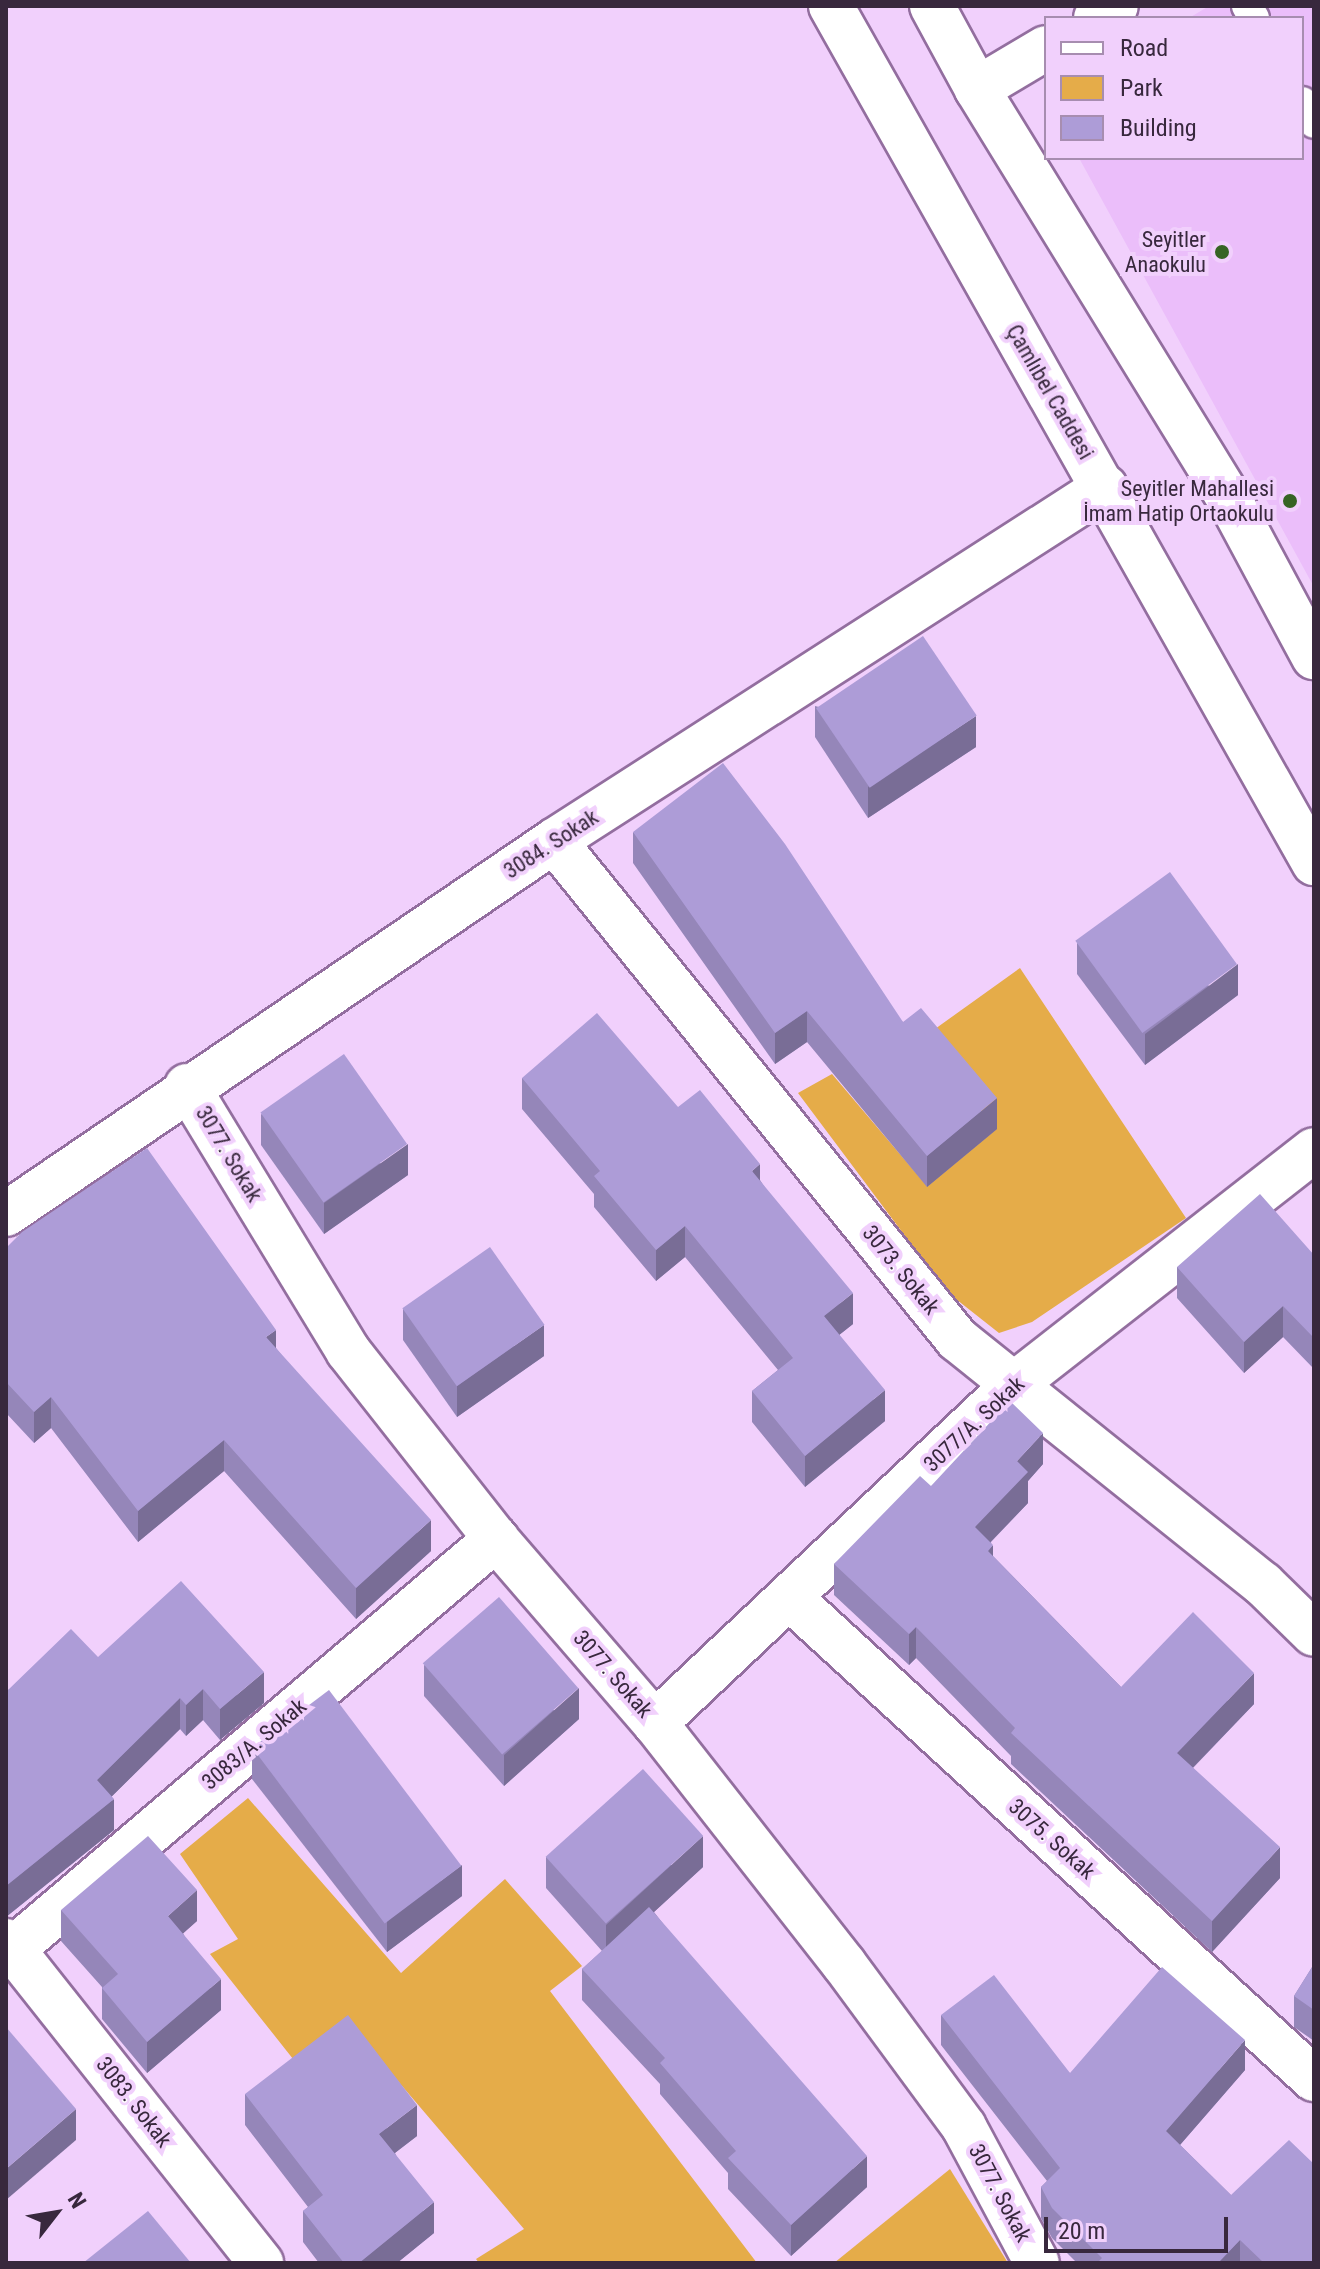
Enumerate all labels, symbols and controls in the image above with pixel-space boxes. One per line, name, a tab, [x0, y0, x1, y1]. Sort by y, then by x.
legend	[1044, 16, 1304, 160]
text: Road	[1120, 34, 1168, 62]
text: Park	[1120, 74, 1163, 102]
text: Building	[1120, 114, 1197, 142]
place label: Seyitler Anaokulu	[1125, 226, 1206, 278]
marker: Seyitler Anaokulu	[1213, 243, 1231, 261]
street label: Çamlıbel Caddesi	[1001, 320, 1099, 464]
place label: Seyitler Mahallesi İmam Hatip Ortaokulu	[1083, 475, 1274, 526]
marker: Seyitler Mahallesi İmam Hatip Ortaokulu	[1281, 492, 1299, 510]
street label: 3084. Sokak	[499, 804, 603, 884]
street label: 3077. Sokak	[190, 1101, 268, 1207]
street label: 3073. Sokak	[857, 1220, 945, 1320]
street label: 3077/A. Sokak	[918, 1371, 1030, 1477]
street label: 3077. Sokak	[568, 1625, 658, 1723]
street label: 3083/A. Sokak	[197, 1693, 311, 1795]
street label: 3075. Sokak	[1003, 1793, 1101, 1885]
street label: 3083. Sokak	[91, 2052, 177, 2152]
street label: 3077. Sokak	[963, 2140, 1037, 2246]
north arrow	[16, 2173, 96, 2253]
text: N	[63, 2188, 91, 2213]
scale bar	[1048, 2201, 1232, 2251]
text: 20 m	[1058, 2217, 1105, 2245]

